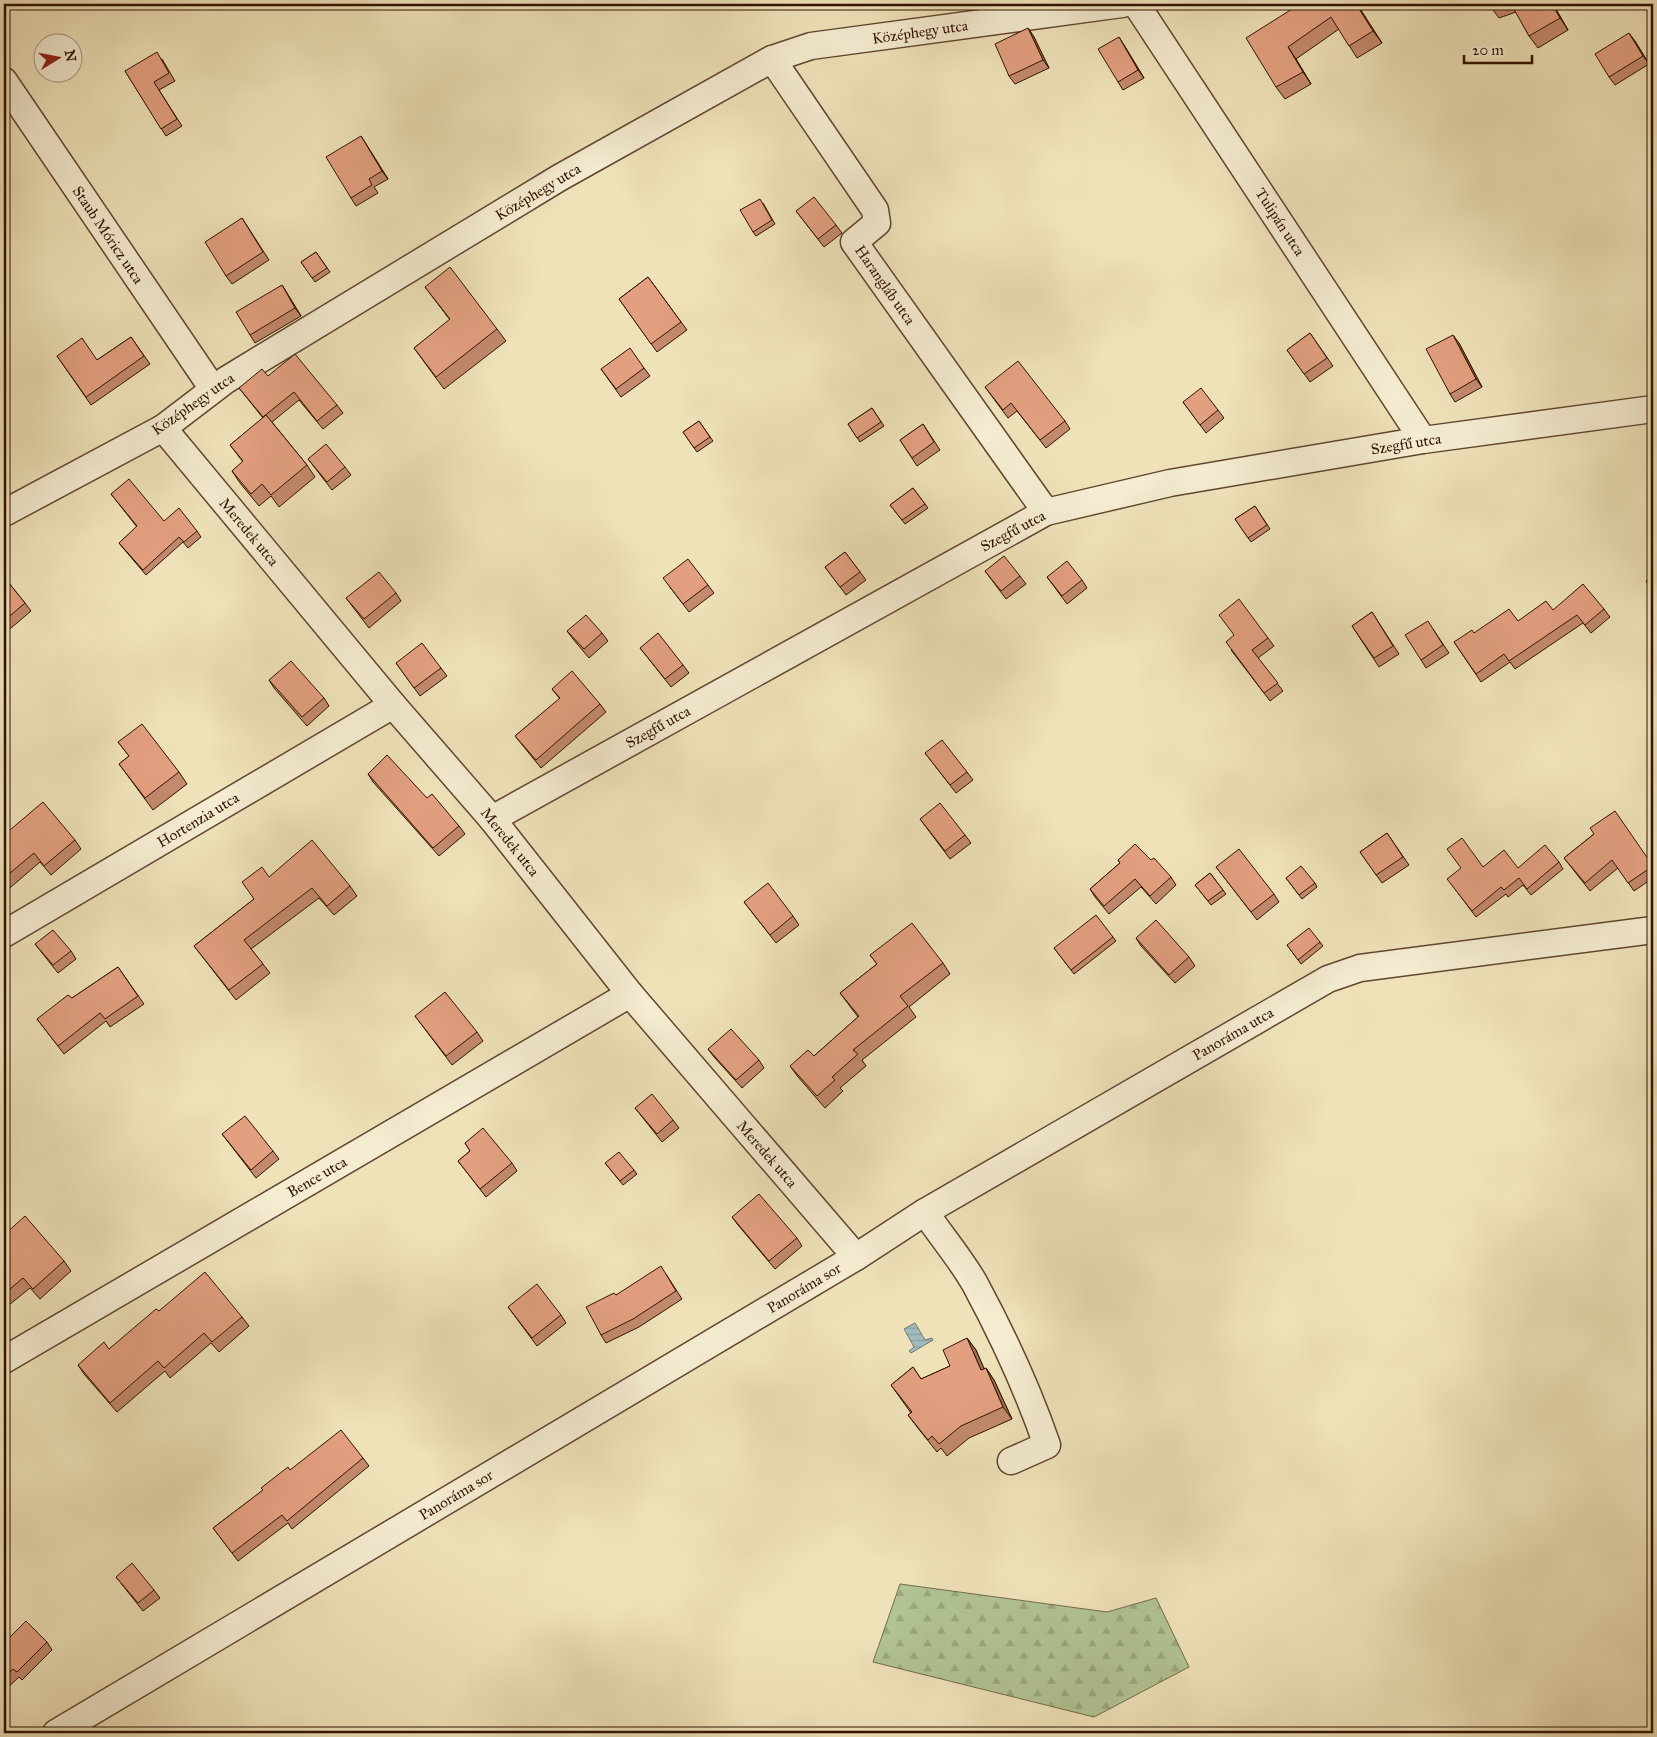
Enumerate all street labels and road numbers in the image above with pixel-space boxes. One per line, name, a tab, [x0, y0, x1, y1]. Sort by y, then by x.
street label: Középhegy utca	[871, 16, 970, 48]
street label: Középhegy utca	[492, 159, 585, 225]
street label: Staub Móricz utca	[69, 183, 148, 288]
street label: Tulipán utca	[1251, 185, 1309, 260]
street label: Harangláb utca	[851, 242, 919, 329]
street label: Középhegy utca	[148, 369, 238, 439]
street label: Szegfű utca	[1369, 429, 1443, 458]
street label: Meredek utca	[215, 494, 283, 570]
street label: Szegfű utca	[977, 506, 1049, 556]
street label: Szegfű utca	[623, 702, 694, 752]
street label: Hortenzia utca	[154, 788, 243, 851]
street label: Meredek utca	[477, 804, 544, 881]
street label: Panoráma utca	[1189, 1003, 1277, 1064]
street label: Meredek utca	[733, 1117, 802, 1192]
street label: Bence utca	[284, 1152, 351, 1201]
street label: Panoráma sor	[764, 1259, 845, 1317]
street label: Panoráma sor	[416, 1466, 497, 1524]

